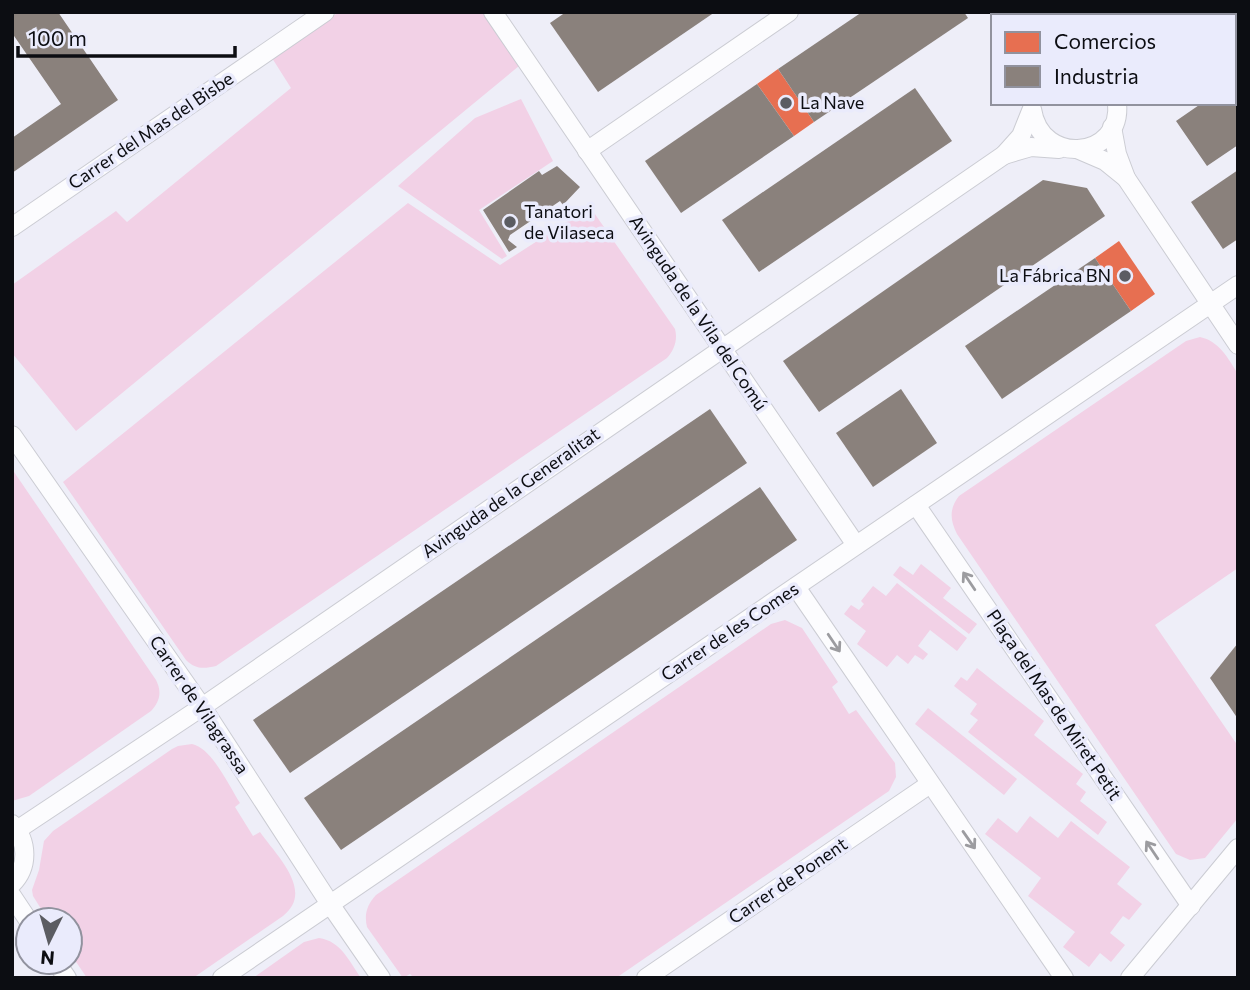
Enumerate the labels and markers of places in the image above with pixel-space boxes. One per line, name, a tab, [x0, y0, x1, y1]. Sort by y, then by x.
place label: La Nave	[800, 91, 864, 113]
marker: La Nave	[778, 95, 794, 111]
place label: Tanatori de Vilaseca	[524, 200, 614, 243]
marker: Tanatori de Vilaseca	[502, 214, 518, 230]
place label: La Fábrica BN	[999, 264, 1111, 286]
marker: La Fábrica BN	[1117, 268, 1133, 284]

